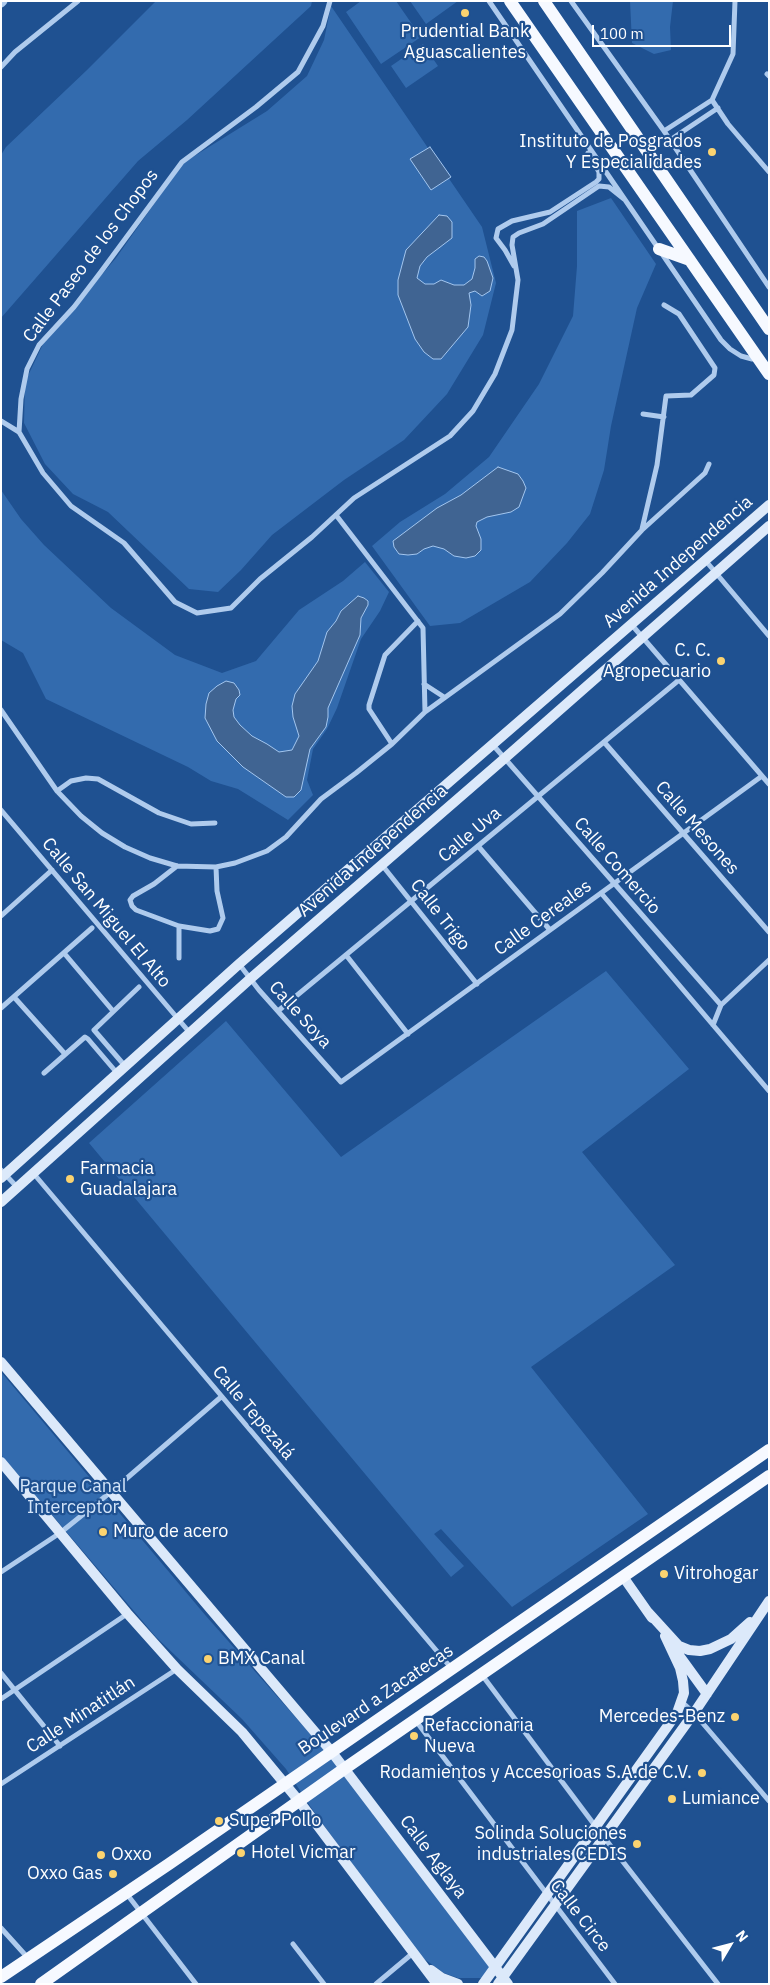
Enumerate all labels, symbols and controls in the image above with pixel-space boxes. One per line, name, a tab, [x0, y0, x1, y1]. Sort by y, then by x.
marker: Prudential Bank Aguascalientes	[459, 7, 471, 19]
scale bar	[595, 15, 734, 47]
place label: Prudential Bank Aguascalientes	[401, 21, 529, 64]
text: 100 m	[600, 24, 644, 43]
place label: Instituto de Posgrados Y Especialidades	[519, 131, 702, 173]
marker: Instituto de Posgrados Y Especialidades	[706, 146, 718, 158]
street label: Calle Paseo de los Chopos	[19, 165, 163, 347]
street label: Avenida Independencia	[599, 491, 757, 633]
place label: C. C. Agropecuario	[603, 640, 711, 682]
marker: C. C. Agropecuario	[715, 655, 727, 667]
street label: Calle Mesones	[651, 777, 743, 879]
street label: Avenida Independencia	[294, 780, 452, 922]
street label: Calle Uva	[434, 803, 506, 867]
street label: Calle Comercio	[569, 813, 665, 919]
street label: Calle San Miguel El Alto	[37, 834, 175, 992]
street label: Calle Trigo	[405, 875, 475, 955]
street label: Calle Cereales	[490, 875, 596, 961]
street label: Calle Soya	[264, 977, 336, 1053]
place label: Farmacia Guadalajara	[80, 1158, 177, 1200]
marker: Farmacia Guadalajara	[64, 1173, 76, 1185]
street label: Calle Tepezalá	[207, 1361, 299, 1465]
park label: Parque Canal Interceptor	[19, 1476, 127, 1518]
place label: Muro de acero	[113, 1521, 228, 1543]
marker: Muro de acero	[97, 1526, 109, 1538]
place label: Vitrohogar	[674, 1563, 758, 1585]
marker: Vitrohogar	[658, 1568, 670, 1580]
street label: Boulevard a Zacatecas	[294, 1640, 458, 1760]
place label: BMX Canal	[218, 1648, 305, 1670]
marker: BMX Canal	[202, 1653, 214, 1665]
street label: Calle Minatitlán	[23, 1672, 139, 1758]
place label: Mercedes-Benz	[599, 1706, 725, 1728]
marker: Mercedes-Benz	[729, 1711, 741, 1723]
place label: Refaccionaria Nueva	[424, 1715, 534, 1758]
marker: Refaccionaria Nueva	[408, 1730, 420, 1742]
place label: Rodamientos y Accesorioas S.A.de C.V.	[379, 1762, 692, 1784]
marker: Rodamientos y Accesorioas S.A.de C.V.	[696, 1767, 708, 1779]
place label: Lumiance	[682, 1788, 760, 1810]
marker: Lumiance	[666, 1793, 678, 1805]
place label: Super Pollo	[229, 1810, 321, 1832]
street label: Calle Aglaya	[395, 1811, 471, 1903]
marker: Super Pollo	[213, 1815, 225, 1827]
place label: Solinda Soluciones industriales CEDIS	[474, 1823, 627, 1866]
marker: Solinda Soluciones industriales CEDIS	[631, 1838, 643, 1850]
place label: Hotel Vicmar	[251, 1842, 356, 1864]
place label: Oxxo	[111, 1844, 152, 1866]
marker: Hotel Vicmar	[235, 1847, 247, 1859]
marker: Oxxo	[95, 1849, 107, 1861]
place label: Oxxo Gas	[27, 1863, 103, 1885]
marker: Oxxo Gas	[107, 1868, 119, 1880]
street label: Calle Circe	[545, 1876, 615, 1956]
north arrow	[705, 1920, 755, 1970]
text: N	[732, 1927, 752, 1945]

